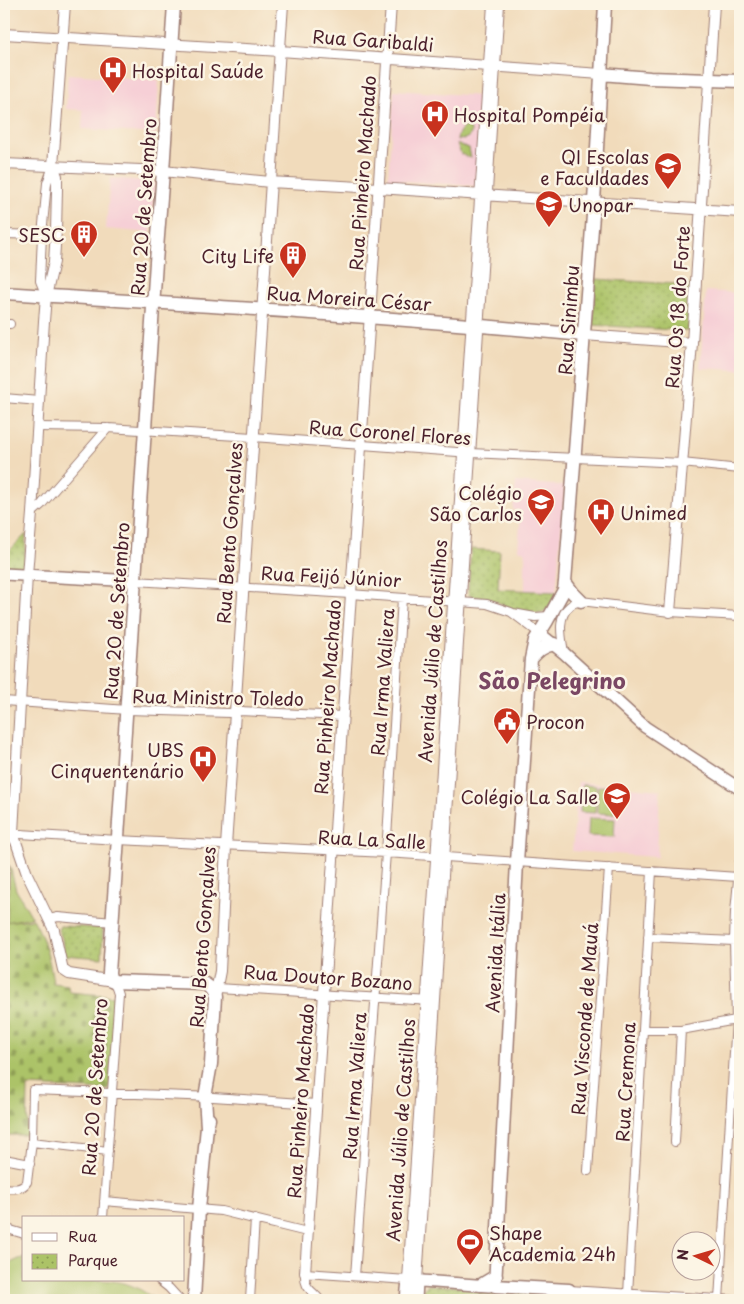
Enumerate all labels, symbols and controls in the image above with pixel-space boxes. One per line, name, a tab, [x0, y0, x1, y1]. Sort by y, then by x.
street label: Rua Garibaldi	[311, 22, 435, 58]
hospital icon: Hospital Saúde	[98, 55, 128, 94]
place label: Hospital Saúde	[132, 57, 264, 84]
street label: Rua Pinheiro Machado	[342, 75, 382, 271]
hospital icon: Hospital Pompéia	[420, 99, 450, 138]
place label: Hospital Pompéia	[454, 101, 605, 128]
street label: Rua 20 de Setembro	[123, 117, 163, 297]
place label: QI Escolas e Faculdades	[540, 143, 649, 191]
school or university icon: QI Escolas e Faculdades	[653, 151, 683, 190]
school or university icon: Unopar	[534, 189, 564, 228]
place label: Unopar	[568, 191, 634, 218]
building icon: SESC	[69, 219, 99, 258]
place label: SESC	[18, 221, 65, 248]
street label: Rua Os 18 do Forte	[658, 225, 696, 389]
building icon: City Life	[278, 240, 308, 279]
place label: City Life	[201, 242, 274, 269]
street label: Rua Sinimbu	[551, 264, 585, 376]
street label: Rua Moreira César	[266, 279, 433, 317]
street label: Rua Coronel Flores	[308, 413, 472, 451]
street label: Rua Bento Gonçalves	[209, 441, 249, 625]
place label: Colégio São Carlos	[429, 479, 522, 527]
school or university icon: Colégio São Carlos	[526, 487, 556, 526]
hospital icon: Unimed	[586, 497, 616, 536]
place label: Unimed	[620, 499, 687, 526]
street label: Rua 20 de Setembro	[96, 521, 136, 701]
street label: Avenida Júlio de Castilhos	[411, 539, 453, 763]
street label: Rua Feijó Júnior	[260, 559, 403, 593]
street label: Rua Pinheiro Machado	[307, 599, 347, 795]
street label: Rua Irma Valiera	[363, 607, 401, 757]
district label: São Pelegrino	[478, 663, 626, 696]
street label: Rua Ministro Toledo	[132, 682, 304, 712]
public building icon: Procon	[492, 706, 522, 745]
place label: Procon	[526, 708, 585, 735]
place label: UBS Cinquentenário	[50, 736, 184, 784]
hospital icon: UBS Cinquentenário	[188, 744, 218, 783]
school or university icon: Colégio La Salle	[602, 781, 632, 820]
place label: Colégio La Salle	[460, 783, 598, 810]
street label: Rua La Salle	[317, 823, 427, 855]
street label: Rua Bento Gonçalves	[182, 845, 222, 1029]
street label: Avenida Itália	[478, 892, 512, 1014]
street label: Rua Visconde de Mauá	[564, 921, 604, 1116]
street label: Rua Doutor Bozano	[242, 958, 414, 996]
street label: Rua 20 de Setembro	[74, 997, 114, 1177]
street label: Rua Pinheiro Machado	[280, 1003, 320, 1199]
street label: Rua Irma Valiera	[335, 1011, 373, 1161]
street label: Avenida Júlio de Castilhos	[379, 1018, 421, 1242]
street label: Rua Cremona	[608, 1021, 642, 1142]
legend	[22, 1216, 185, 1282]
place label: Shape Academia 24h	[489, 1219, 616, 1267]
text: Rua	[68, 1224, 97, 1247]
sports icon: Shape Academia 24h	[455, 1227, 485, 1266]
north arrow	[672, 1232, 722, 1282]
text: Parque	[68, 1248, 118, 1271]
text: N	[672, 1248, 693, 1261]

